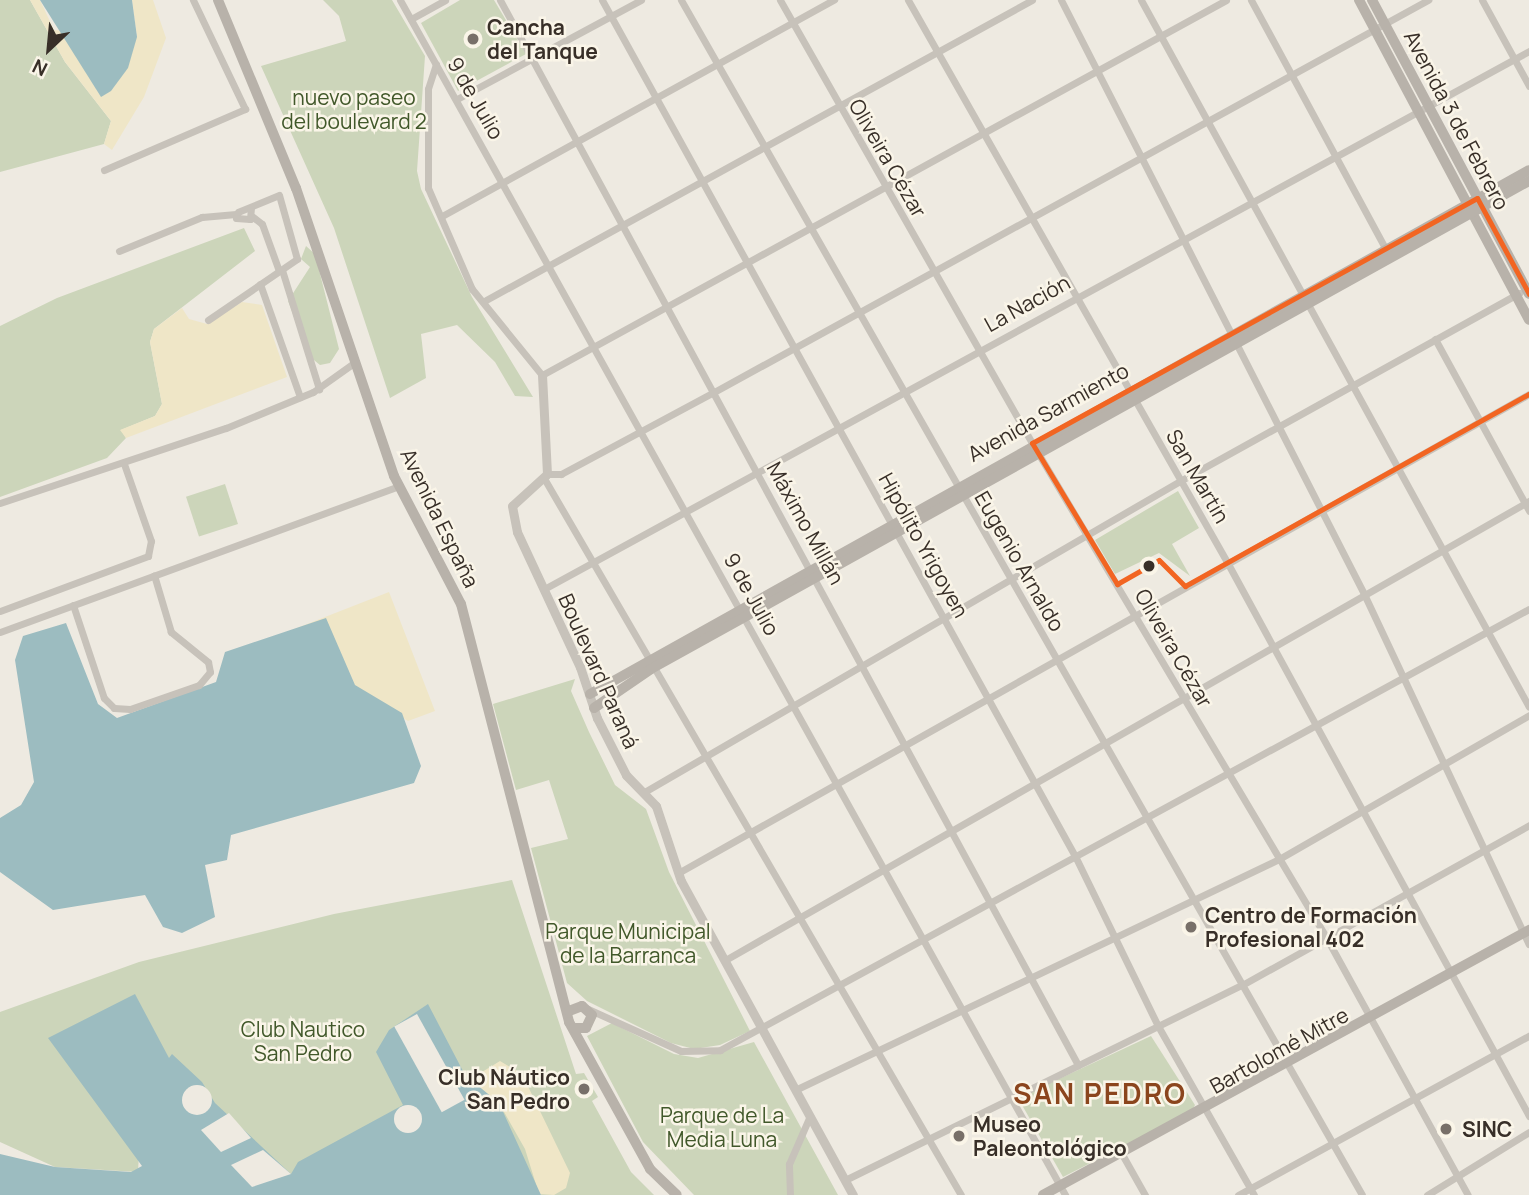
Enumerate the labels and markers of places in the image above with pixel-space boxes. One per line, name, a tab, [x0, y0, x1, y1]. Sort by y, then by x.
place label: Cancha del Tanque	[487, 14, 598, 64]
marker: Cancha del Tanque	[465, 31, 481, 47]
unlabelled marker	[1142, 559, 1156, 573]
place label: Centro de Formación Profesional 402	[1205, 902, 1417, 952]
marker: Centro de Formación Profesional 402	[1183, 919, 1199, 935]
place label: Club Náutico San Pedro	[438, 1064, 570, 1114]
marker: Club Náutico San Pedro	[576, 1081, 592, 1097]
place label: Museo Paleontológico	[973, 1111, 1127, 1161]
place label: SINC	[1462, 1116, 1512, 1142]
marker: SINC	[1436, 1119, 1456, 1139]
marker: Museo Paleontológico	[951, 1128, 967, 1144]

